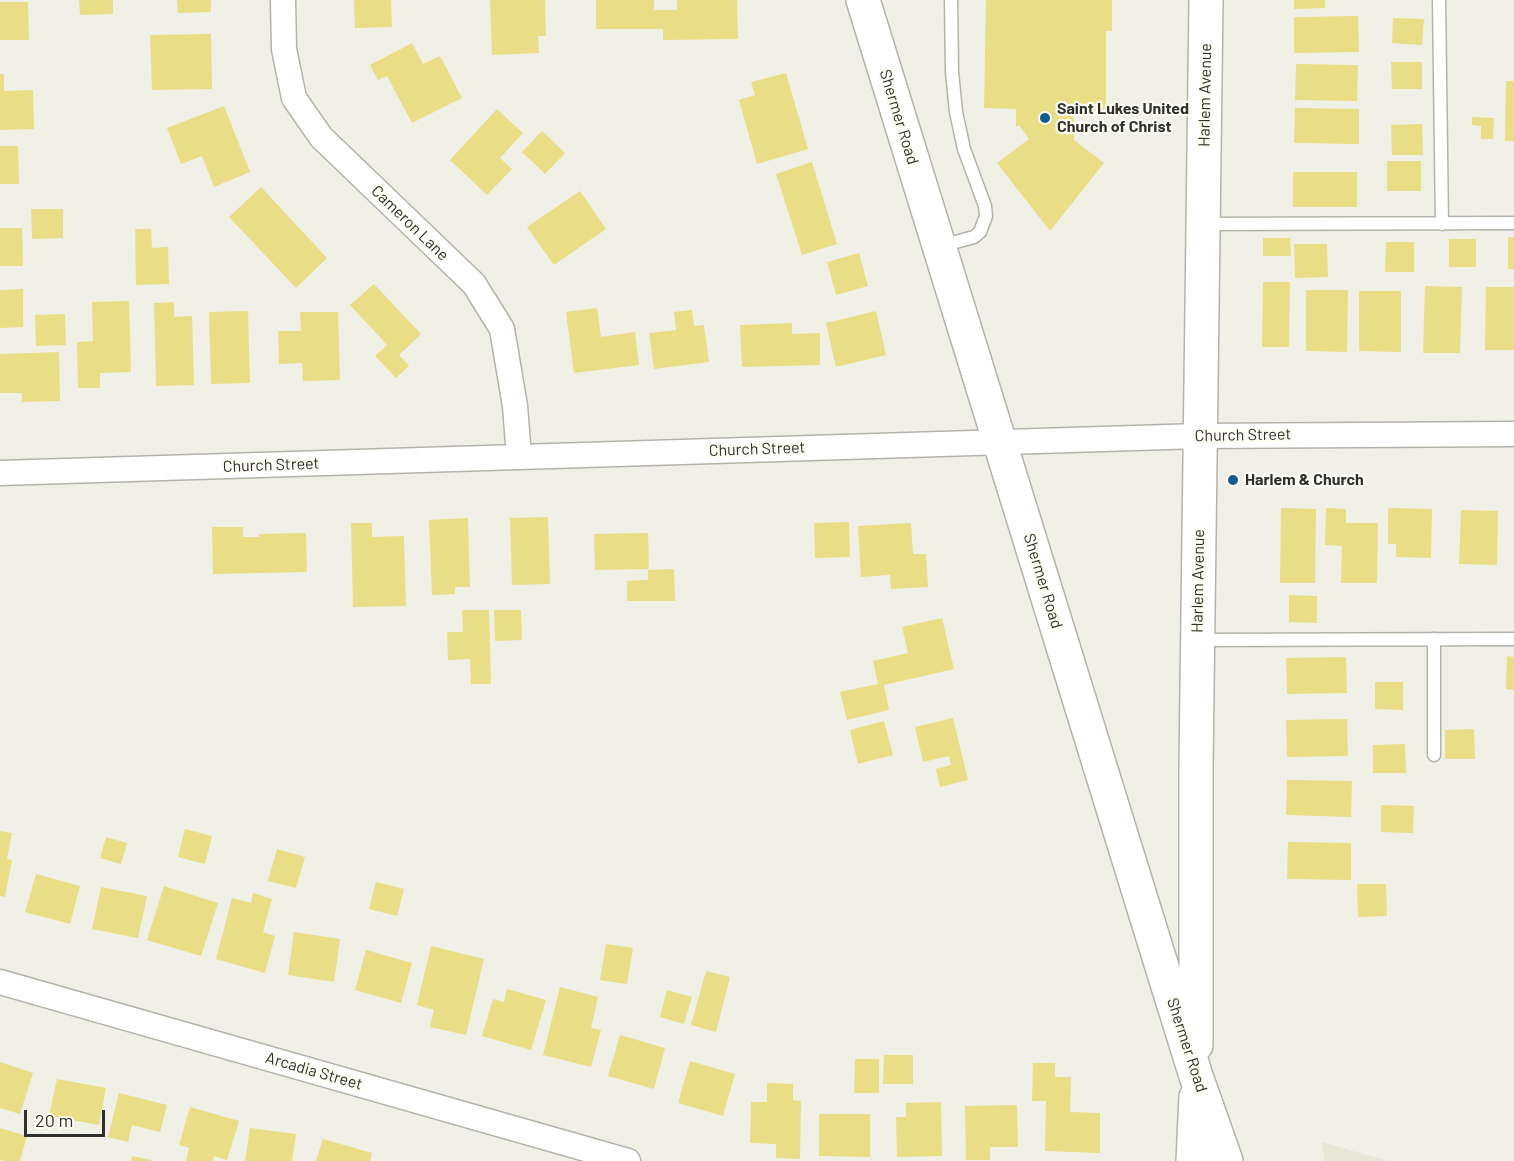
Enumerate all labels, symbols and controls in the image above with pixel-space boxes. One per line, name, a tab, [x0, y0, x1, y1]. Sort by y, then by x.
street label: Harlem Avenue	[1194, 43, 1216, 147]
street label: Shermer Road	[875, 67, 923, 167]
place label: Saint Lukes United Church of Christ	[1057, 99, 1189, 137]
marker: Saint Lukes United Church of Christ	[1038, 111, 1052, 125]
street label: Cameron Lane	[367, 181, 453, 265]
street label: Church Street	[1195, 425, 1291, 445]
street label: Church Street	[708, 438, 806, 460]
street label: Church Street	[222, 454, 320, 476]
place label: Harlem & Church	[1245, 470, 1364, 490]
marker: Harlem & Church	[1226, 473, 1240, 487]
street label: Harlem Avenue	[1187, 529, 1209, 633]
street label: Shermer Road	[1019, 531, 1067, 631]
street label: Shermer Road	[1163, 995, 1211, 1095]
street label: Arcadia Street	[263, 1048, 365, 1094]
scale bar	[27, 1098, 108, 1136]
text: 20 m	[35, 1109, 73, 1131]

